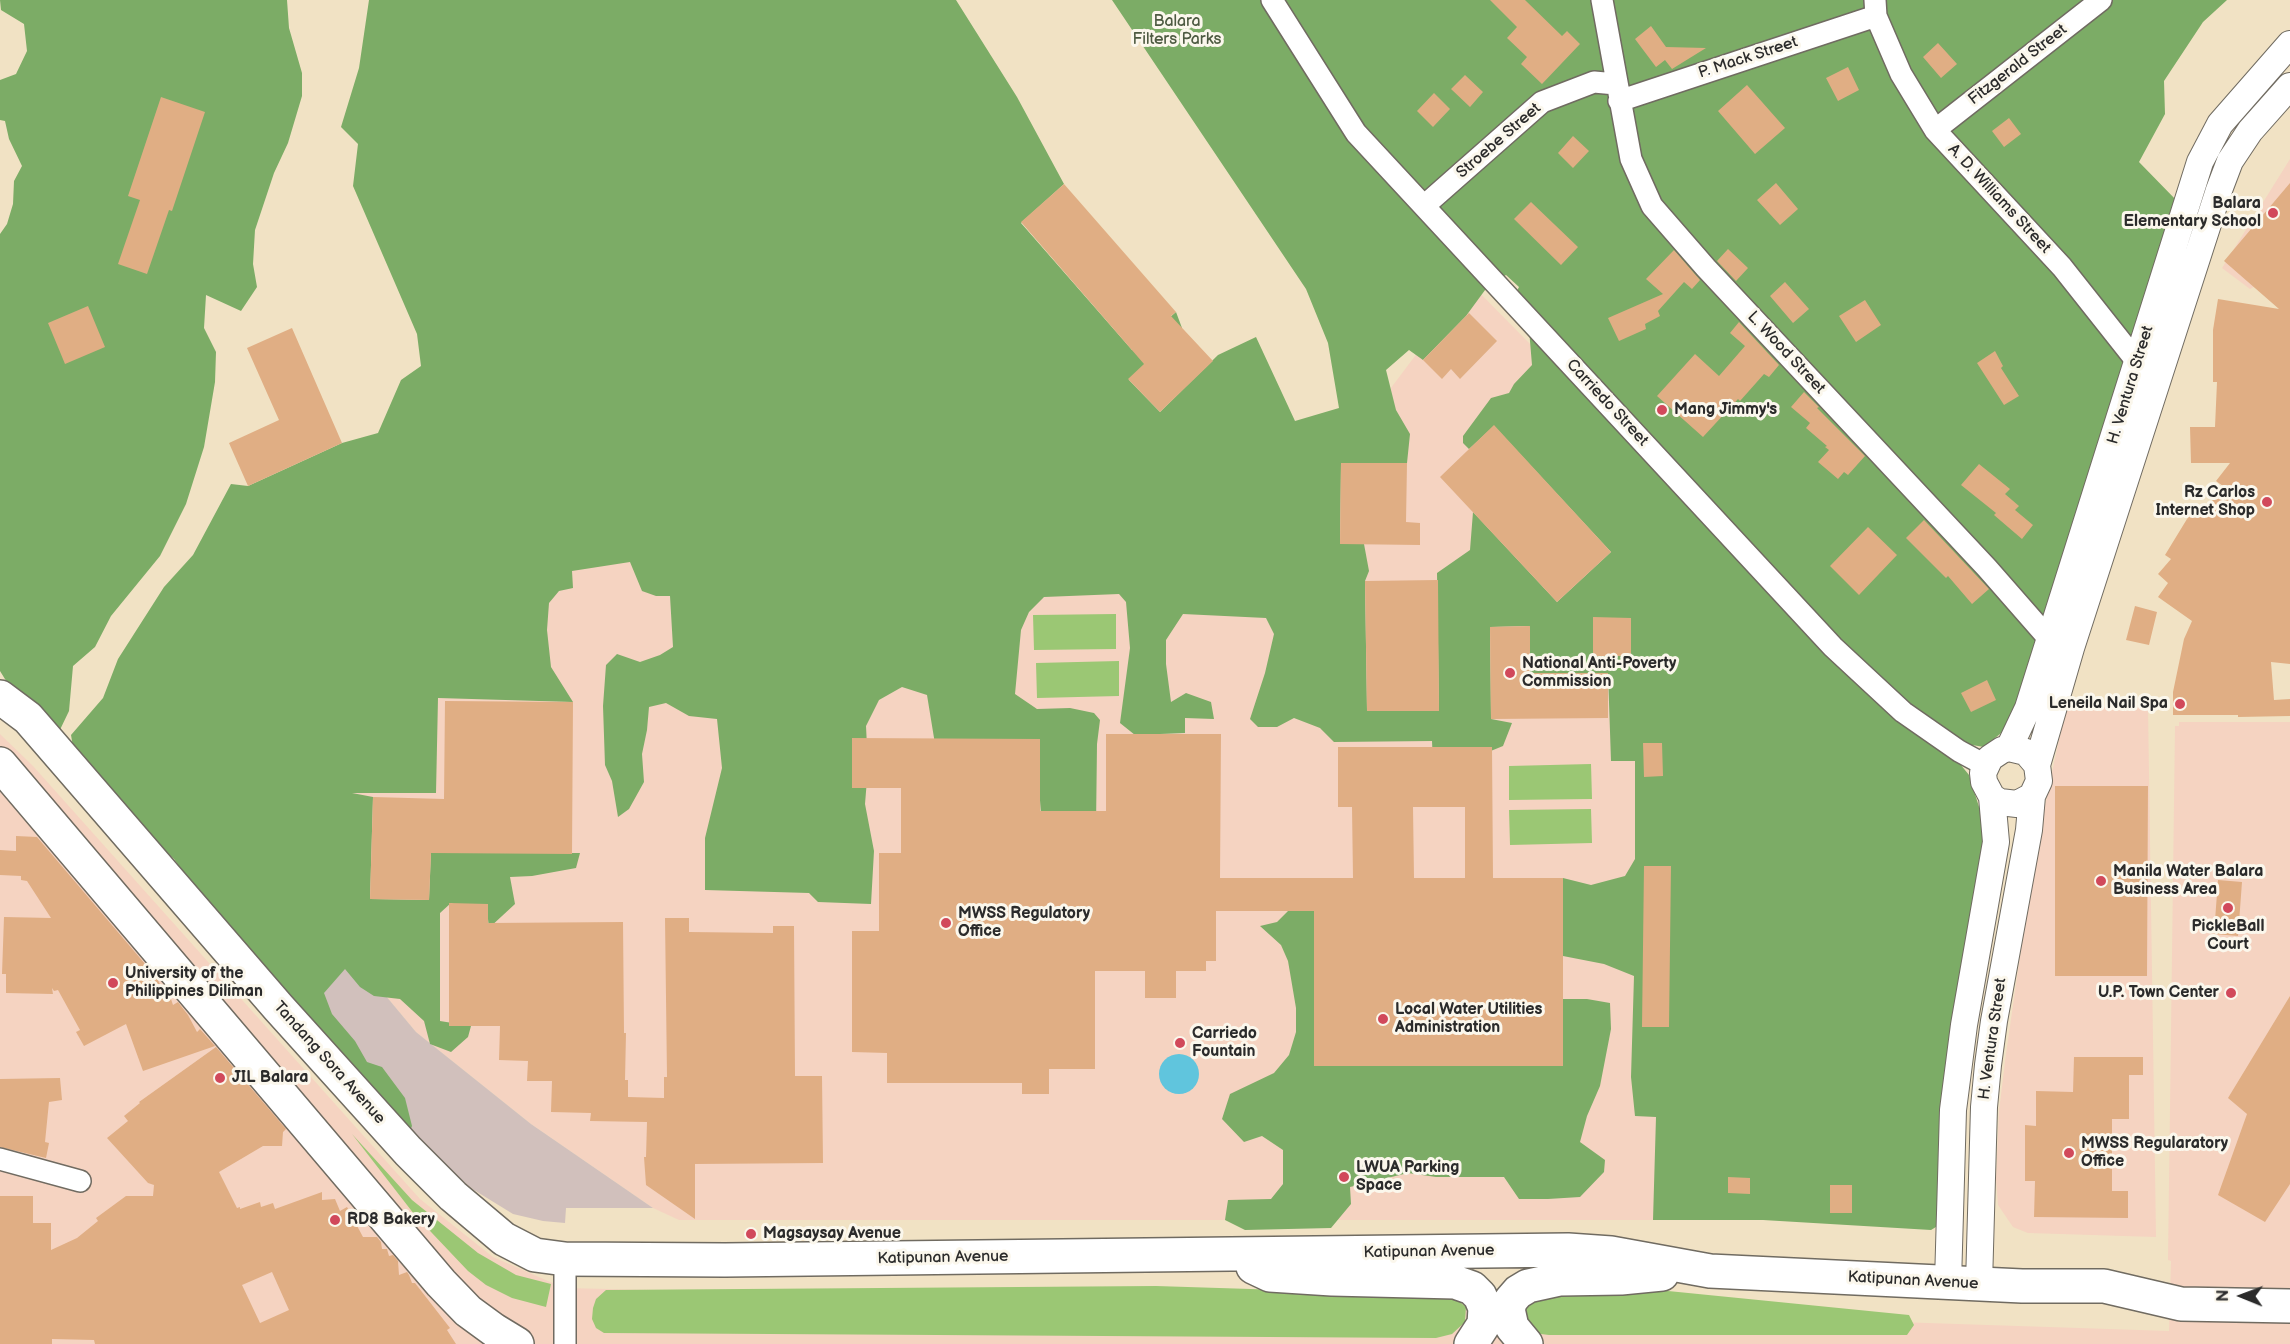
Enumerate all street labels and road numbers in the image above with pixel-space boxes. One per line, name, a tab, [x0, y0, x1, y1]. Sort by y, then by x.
street label: Fitzgerald Street	[1965, 21, 2071, 109]
street label: P. Mack Street	[1696, 33, 1800, 83]
street label: Stroebe Street	[1453, 99, 1545, 183]
street label: A. D. Williams Street	[1943, 140, 2055, 258]
street label: L. Wood Street	[1743, 308, 1829, 398]
street label: H. Ventura Street	[2104, 323, 2158, 447]
street label: Carriedo Street	[1562, 356, 1652, 450]
street label: H. Ventura Street	[1975, 977, 2011, 1101]
street label: Tandang Sora Avenue	[269, 998, 389, 1128]
street label: Katipunan Avenue	[1363, 1241, 1495, 1263]
street label: Katipunan Avenue	[877, 1247, 1009, 1269]
street label: Katipunan Avenue	[1847, 1268, 1979, 1294]

